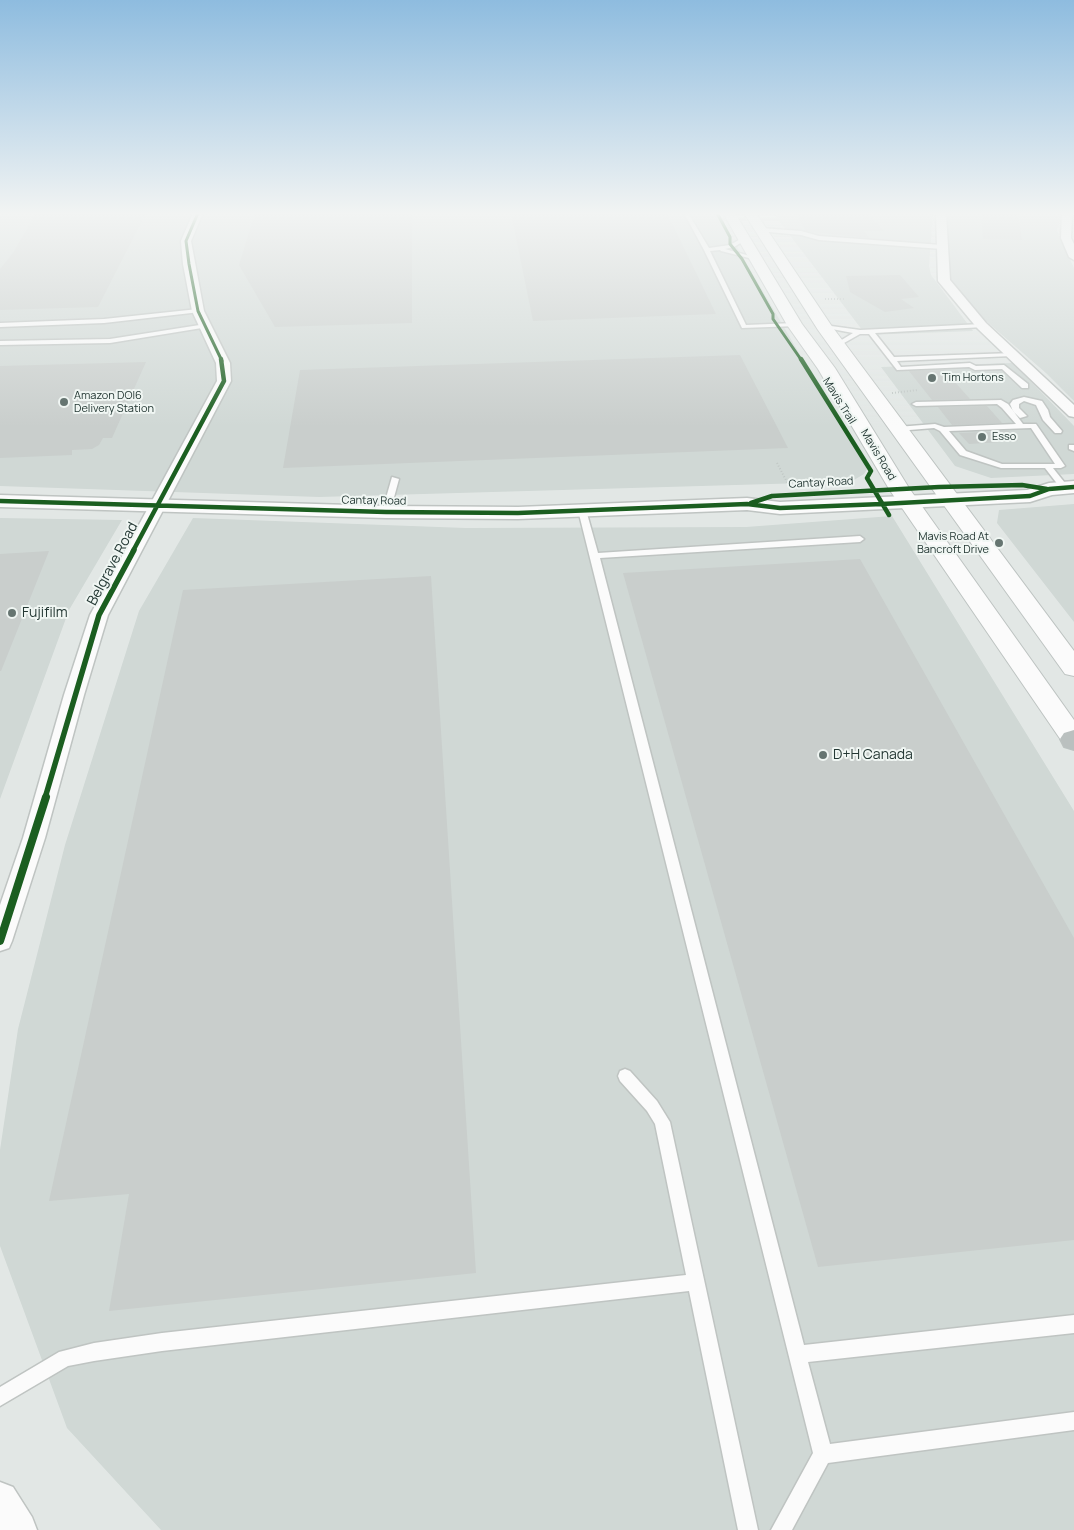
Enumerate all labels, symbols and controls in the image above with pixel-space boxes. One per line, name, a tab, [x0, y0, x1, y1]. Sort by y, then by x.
place label: Tim Hortons	[942, 371, 1004, 385]
marker: Tim Hortons	[926, 372, 938, 384]
street label: Mavis Trail	[820, 375, 858, 427]
place label: Amazon DOI6 Delivery Station	[74, 389, 154, 415]
marker: Amazon DOI6 Delivery Station	[58, 396, 70, 408]
street label: Mavis Road	[858, 427, 898, 483]
place label: Esso	[992, 430, 1016, 444]
marker: Esso	[976, 431, 988, 443]
street label: Cantay Road	[788, 475, 854, 491]
street label: Cantay Road	[342, 494, 406, 508]
street label: Belgrave Road	[84, 520, 142, 608]
place label: Mavis Road At Bancroft Drive	[917, 530, 989, 556]
marker: Mavis Road At Bancroft Drive	[993, 537, 1005, 549]
place label: Fujifilm	[22, 605, 68, 621]
marker: Fujifilm	[6, 607, 18, 619]
place label: D+H Canada	[833, 747, 913, 763]
marker: D+H Canada	[817, 749, 829, 761]

